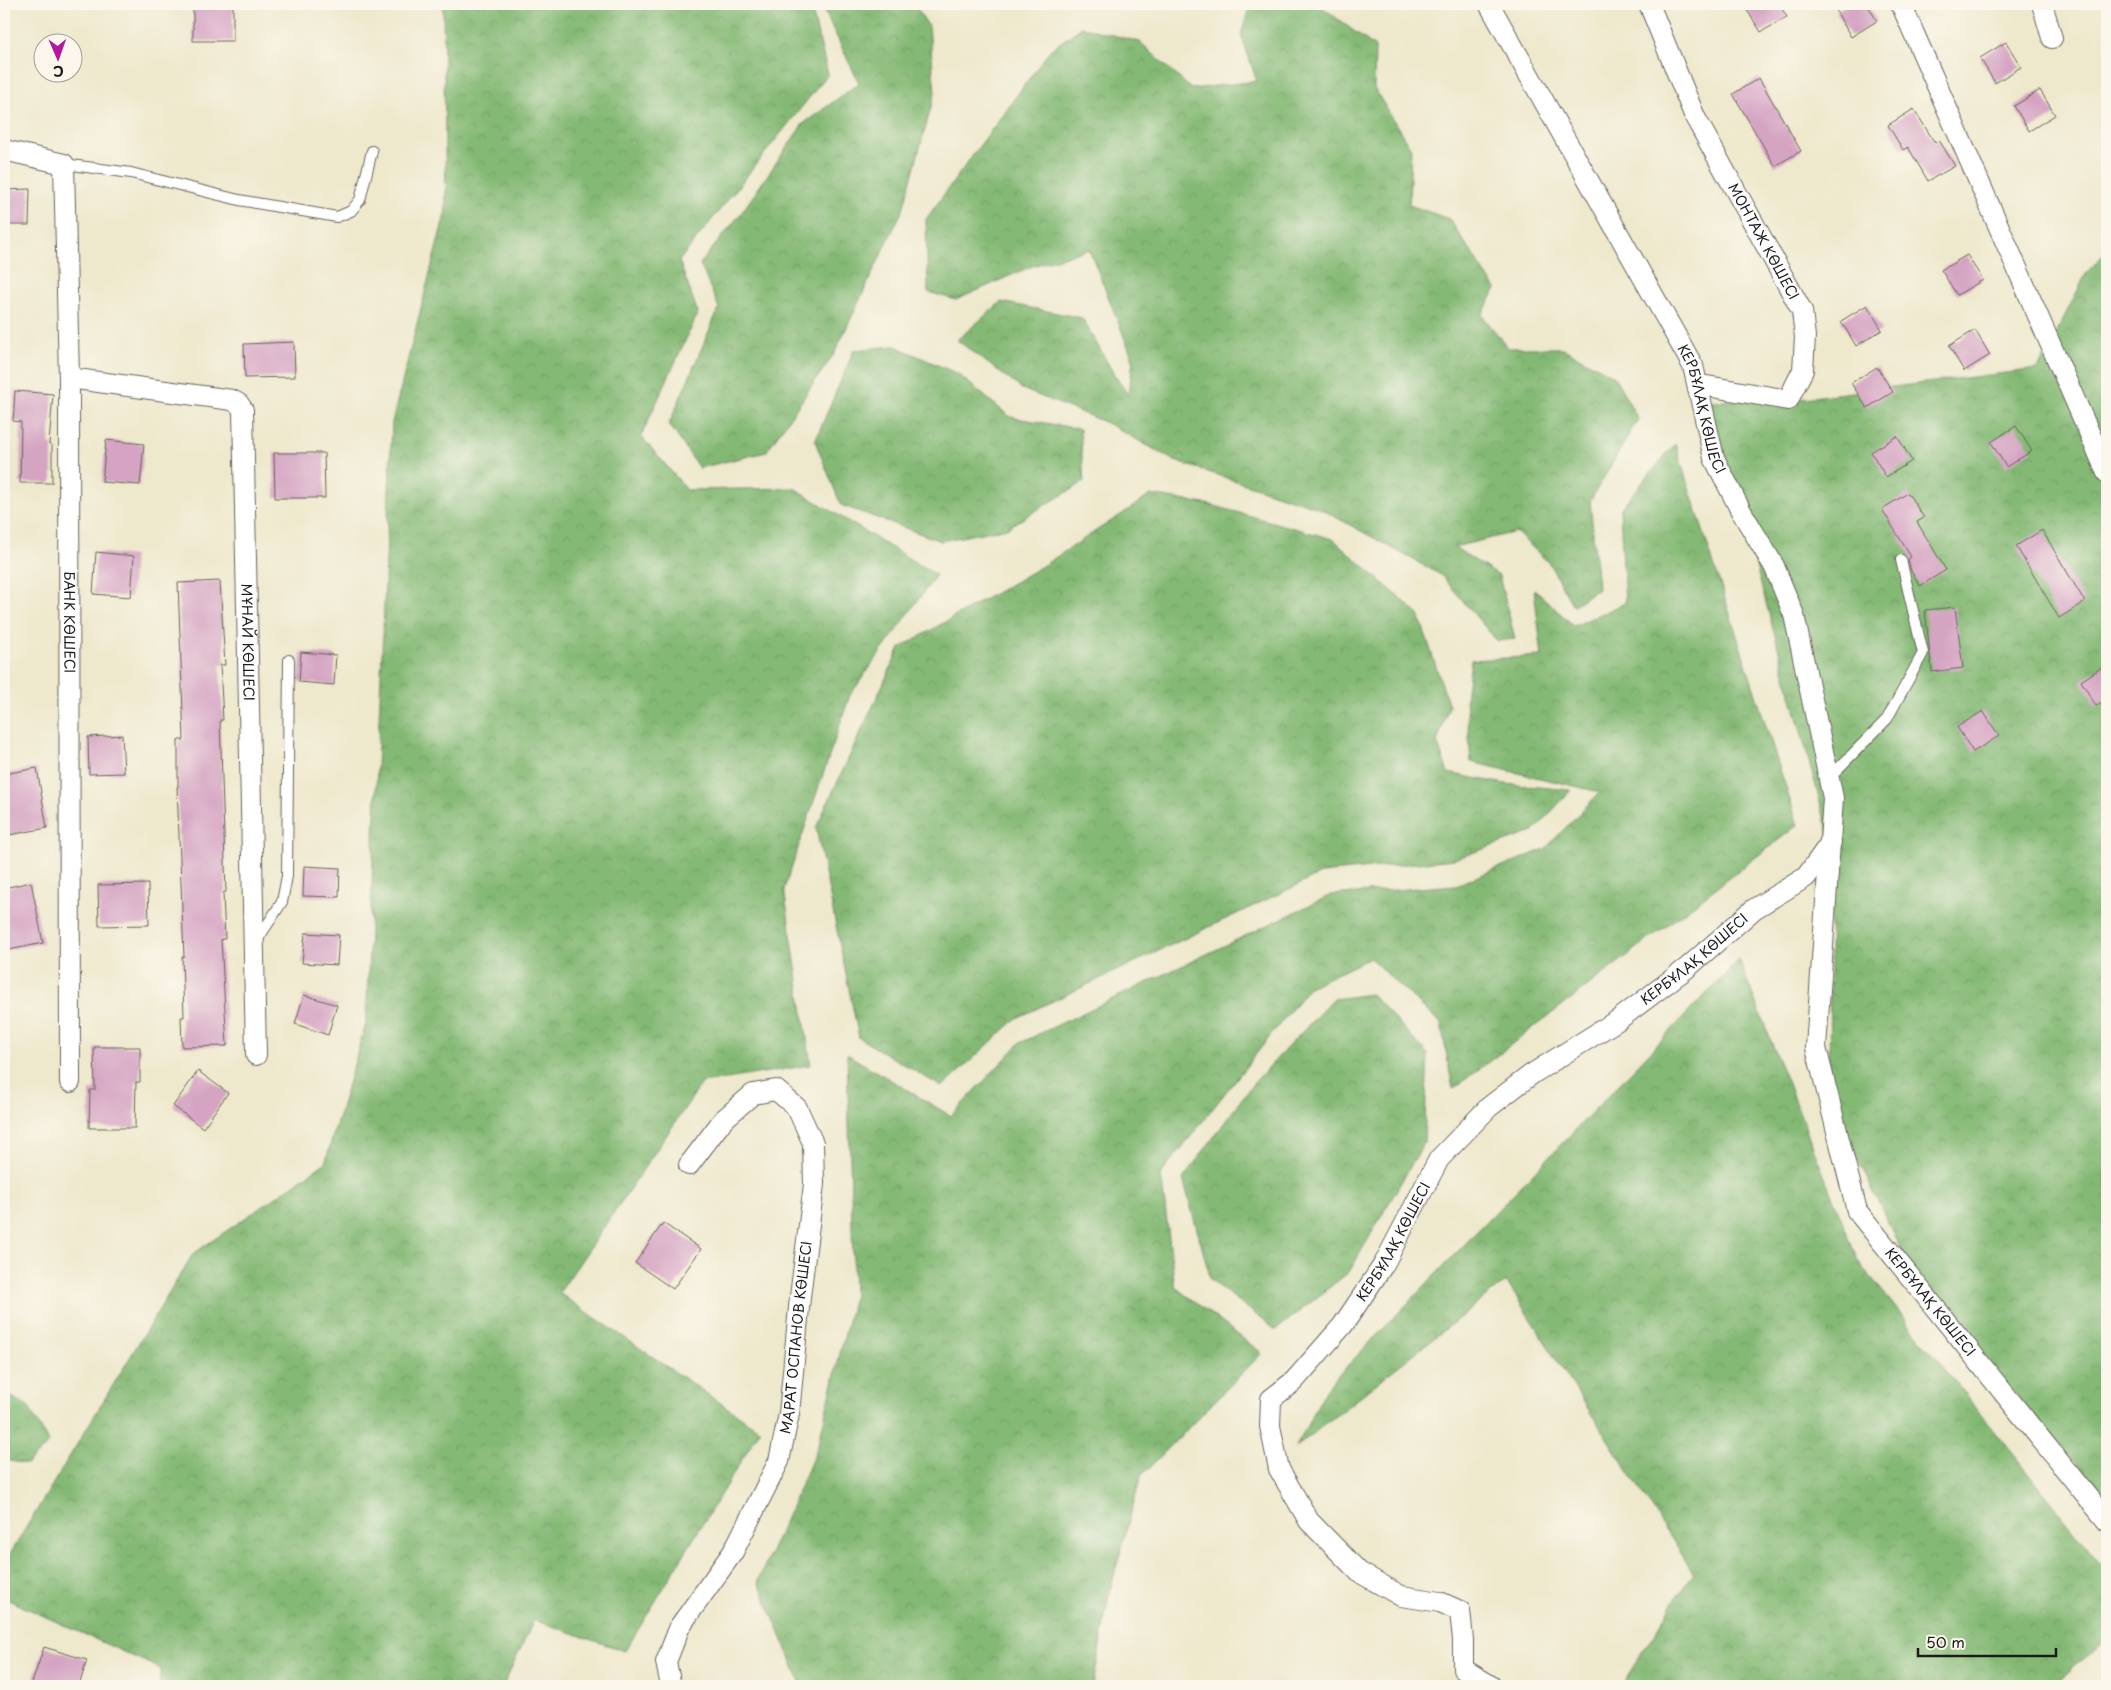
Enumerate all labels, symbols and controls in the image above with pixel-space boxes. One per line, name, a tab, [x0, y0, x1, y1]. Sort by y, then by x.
north arrow	[32, 32, 82, 82]
text: С	[53, 61, 64, 82]
street label: МОНТАЖ КӨШЕСІ	[1723, 179, 1805, 303]
street label: КЕРБҰЛАҚ КӨШЕСІ	[1673, 340, 1731, 477]
street label: БАНК КӨШЕСІ	[59, 572, 80, 673]
street label: МҰНАЙ КӨШЕСІ	[236, 583, 260, 701]
street label: КЕРБҰЛАҚ КӨШЕСІ	[1636, 908, 1752, 1010]
street label: КЕРБҰЛАҚ КӨШЕСІ	[1351, 1178, 1435, 1306]
street label: МАРАТ ОСПАНОВ КӨШЕСІ	[774, 1240, 817, 1436]
street label: КЕРБҰЛАҚ КӨШЕСІ	[1880, 1243, 1981, 1360]
scale bar	[1918, 1625, 2056, 1657]
text: 50 m	[1926, 1630, 1965, 1653]

